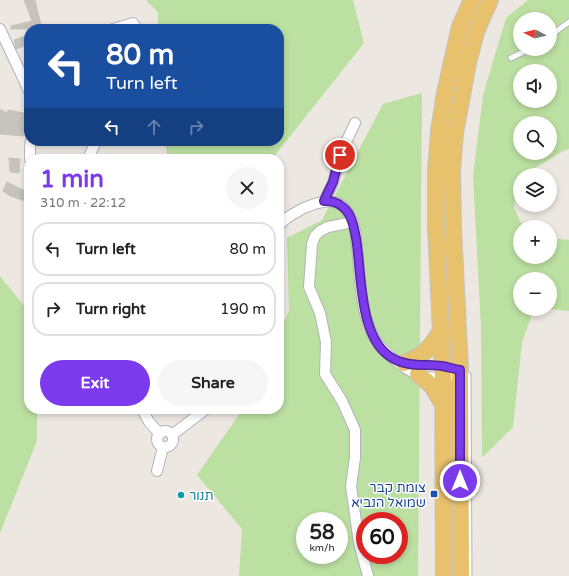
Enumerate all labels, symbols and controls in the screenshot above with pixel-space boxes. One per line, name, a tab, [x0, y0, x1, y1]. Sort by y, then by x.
north arrow	[513, 12, 557, 56]
map controls	[513, 12, 557, 316]
text: 80 m	[106, 38, 174, 72]
icon: left	[40, 40, 92, 92]
button: sound	[513, 64, 557, 108]
text: Turn left	[106, 72, 178, 94]
icon: left	[101, 116, 123, 138]
icon: ahead	[143, 116, 165, 138]
icon: right	[185, 116, 207, 138]
button: search	[513, 116, 557, 160]
pin	[323, 138, 357, 172]
icon: arrive	[329, 144, 351, 166]
text: 1 min	[40, 165, 104, 194]
button: close	[226, 167, 268, 209]
button: layers	[513, 168, 557, 212]
text: 310 m · 22:12	[40, 195, 126, 211]
button: +	[513, 220, 557, 264]
icon: left	[42, 238, 64, 260]
text: Turn left	[76, 240, 136, 258]
text: 80 m	[229, 240, 266, 258]
button: −	[513, 272, 557, 316]
icon: right	[42, 298, 64, 320]
text: Turn right	[76, 300, 146, 318]
text: 190 m	[220, 300, 266, 318]
button: Exit	[40, 360, 150, 406]
button: Share	[158, 360, 268, 406]
position arrow	[439, 460, 481, 502]
place label: צומת קבר שמואל הנביא	[351, 480, 426, 511]
place label: תנור	[189, 488, 213, 504]
marker: צומת קבר שמואל הנביא	[429, 489, 439, 499]
marker: תנור	[176, 490, 186, 500]
speed limit sign: 60	[356, 512, 408, 564]
text: 58	[309, 521, 335, 545]
text: km/h	[309, 542, 335, 554]

